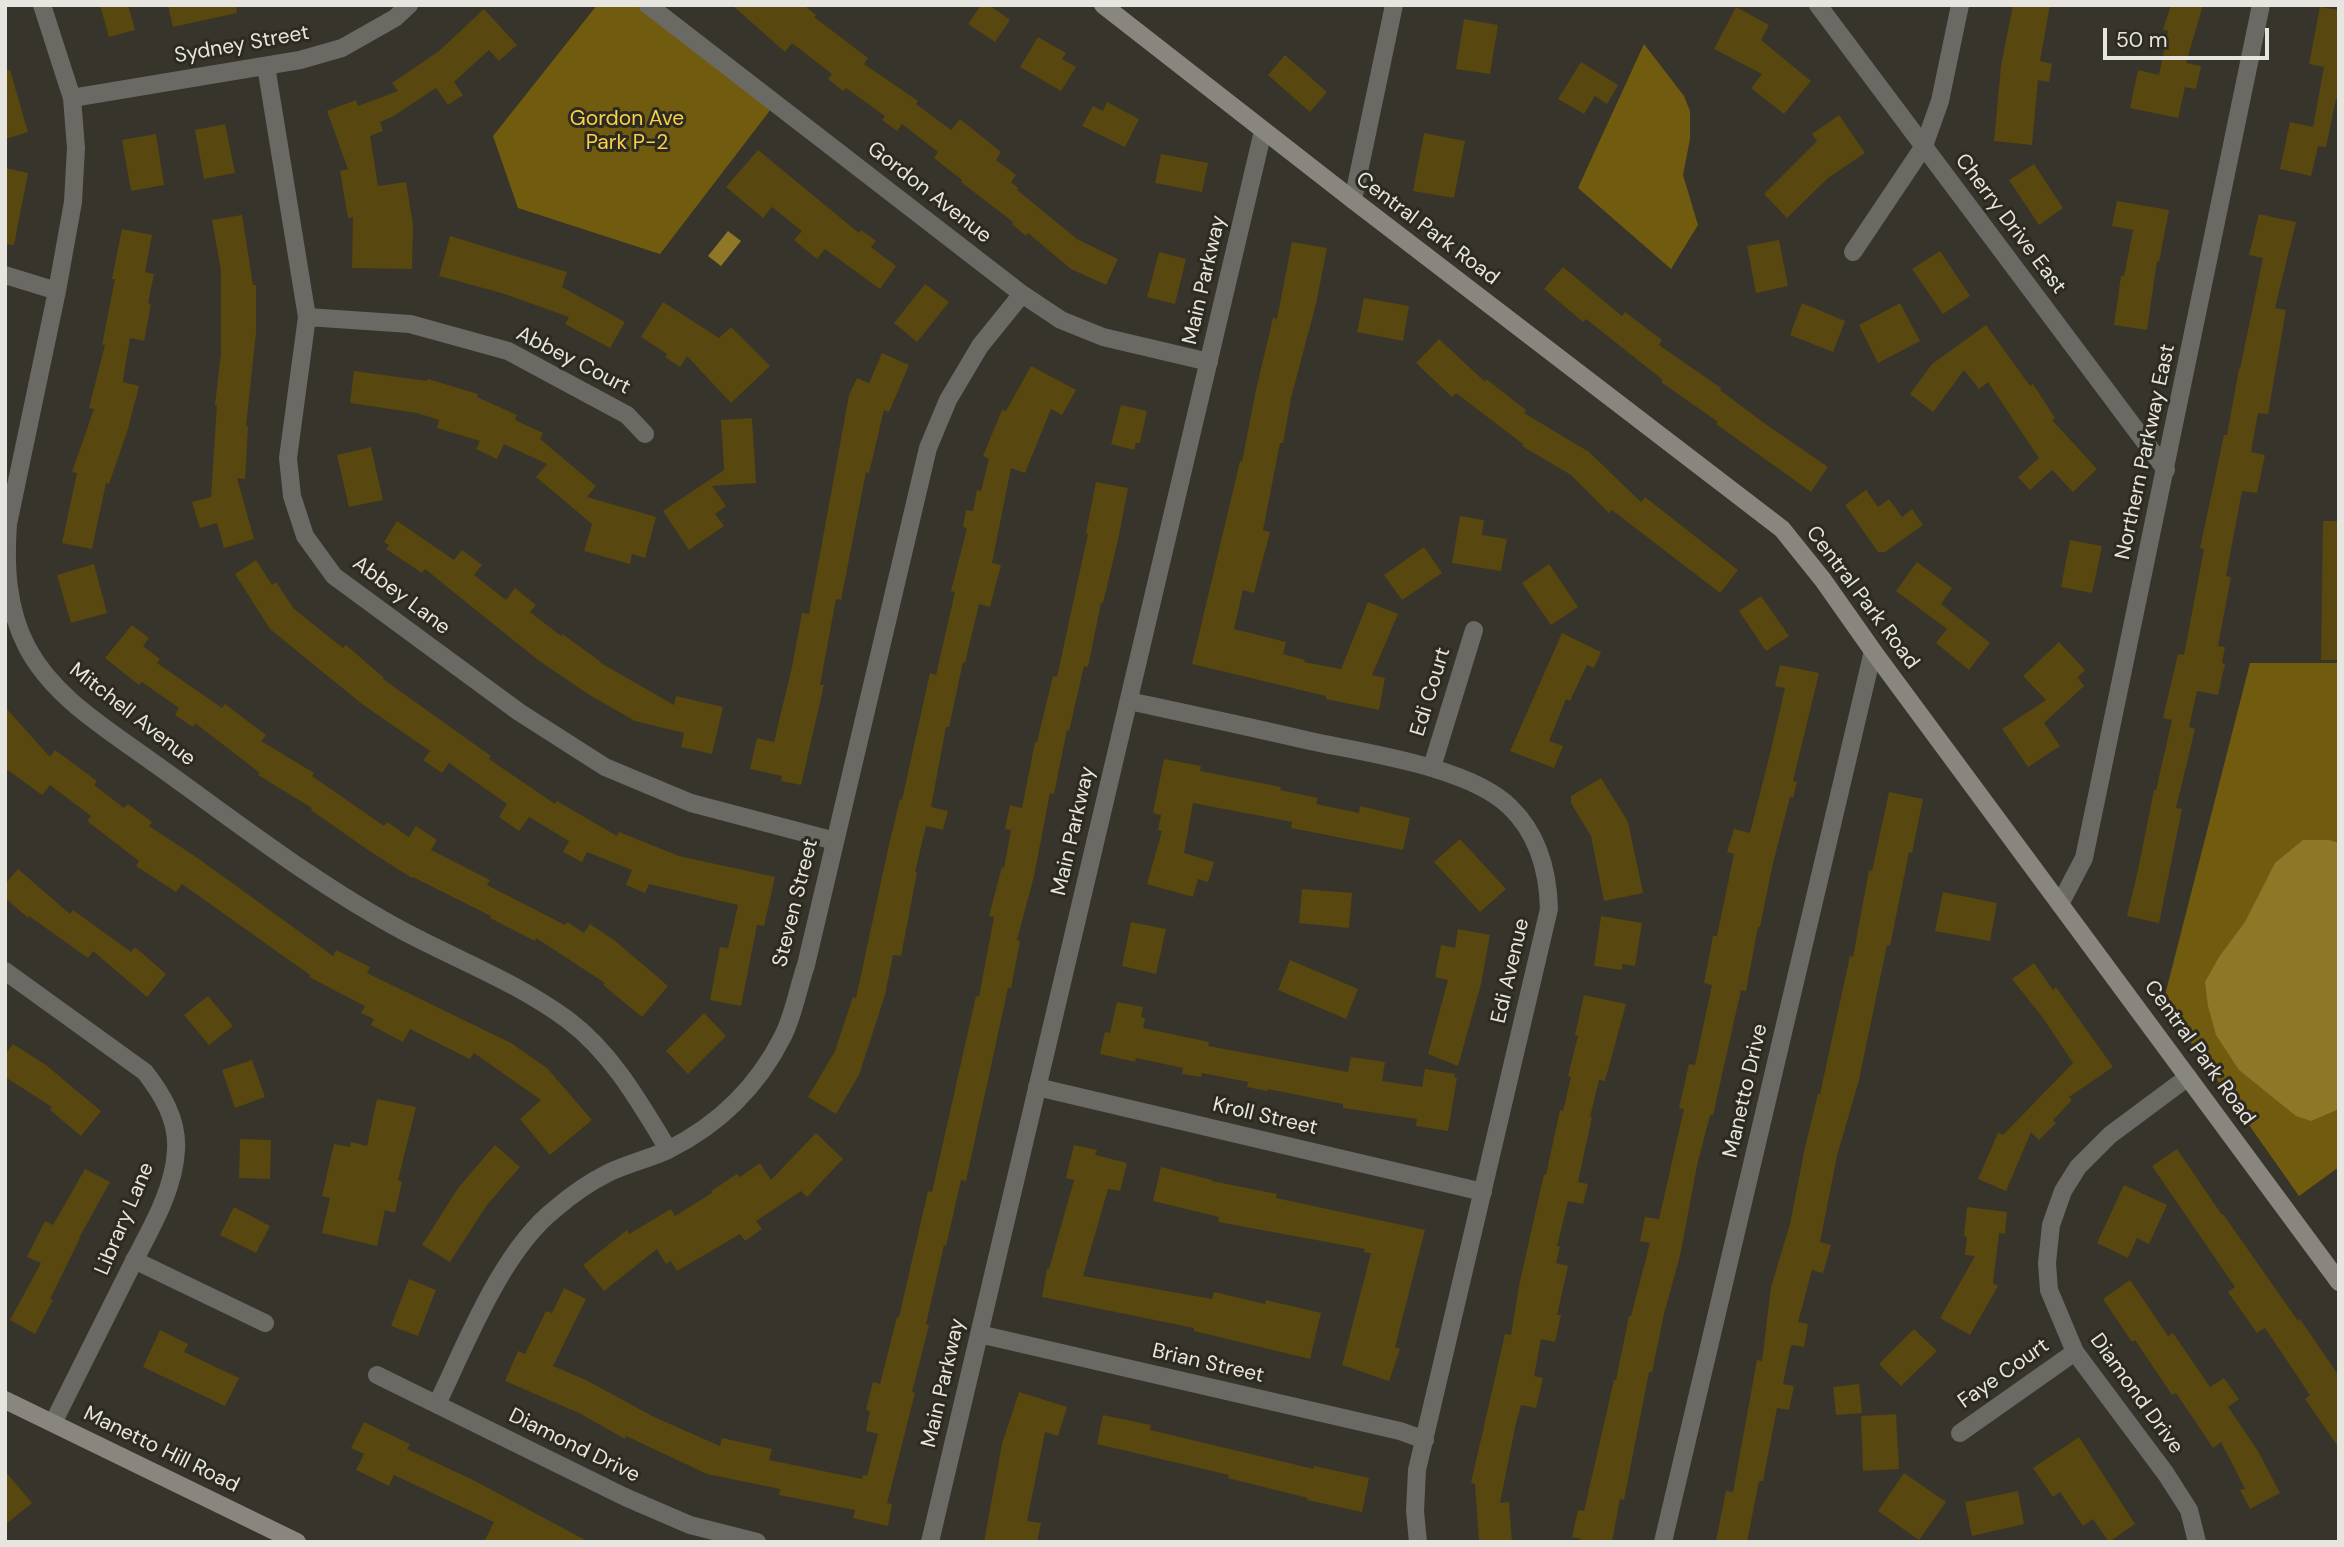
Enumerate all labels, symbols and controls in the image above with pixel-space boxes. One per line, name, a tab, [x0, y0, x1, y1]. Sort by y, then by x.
scale bar	[2106, 14, 2272, 58]
street label: Sydney Street	[173, 21, 311, 69]
text: 50 m	[2116, 26, 2167, 54]
park label: Gordon Ave Park P-2	[570, 106, 684, 156]
street label: Gordon Avenue	[862, 137, 996, 249]
street label: Cherry Drive East	[1949, 149, 2071, 299]
street label: Central Park Road	[1350, 167, 1504, 291]
street label: Main Parkway	[1178, 213, 1232, 347]
street label: Abbey Court	[512, 322, 634, 400]
street label: Northern Parkway East	[2111, 342, 2181, 562]
street label: Central Park Road	[1800, 521, 1924, 675]
street label: Abbey Lane	[347, 551, 455, 641]
street label: Edi Court	[1406, 645, 1456, 739]
street label: Mitchell Avenue	[64, 658, 200, 772]
street label: Main Parkway	[1047, 764, 1101, 898]
street label: Steven Street	[768, 836, 824, 970]
street label: Edi Avenue	[1487, 916, 1535, 1026]
street label: Central Park Road	[2138, 976, 2260, 1130]
street label: Manetto Drive	[1718, 1022, 1774, 1160]
street label: Kroll Street	[1210, 1093, 1320, 1141]
street label: Library Lane	[90, 1159, 160, 1279]
street label: Main Parkway	[917, 1316, 971, 1450]
street label: Diamond Drive	[2084, 1329, 2188, 1459]
street label: Faye Court	[1954, 1333, 2054, 1415]
street label: Brian Street	[1150, 1339, 1266, 1389]
street label: Manetto Hill Road	[79, 1401, 243, 1499]
street label: Diamond Drive	[504, 1403, 644, 1489]

